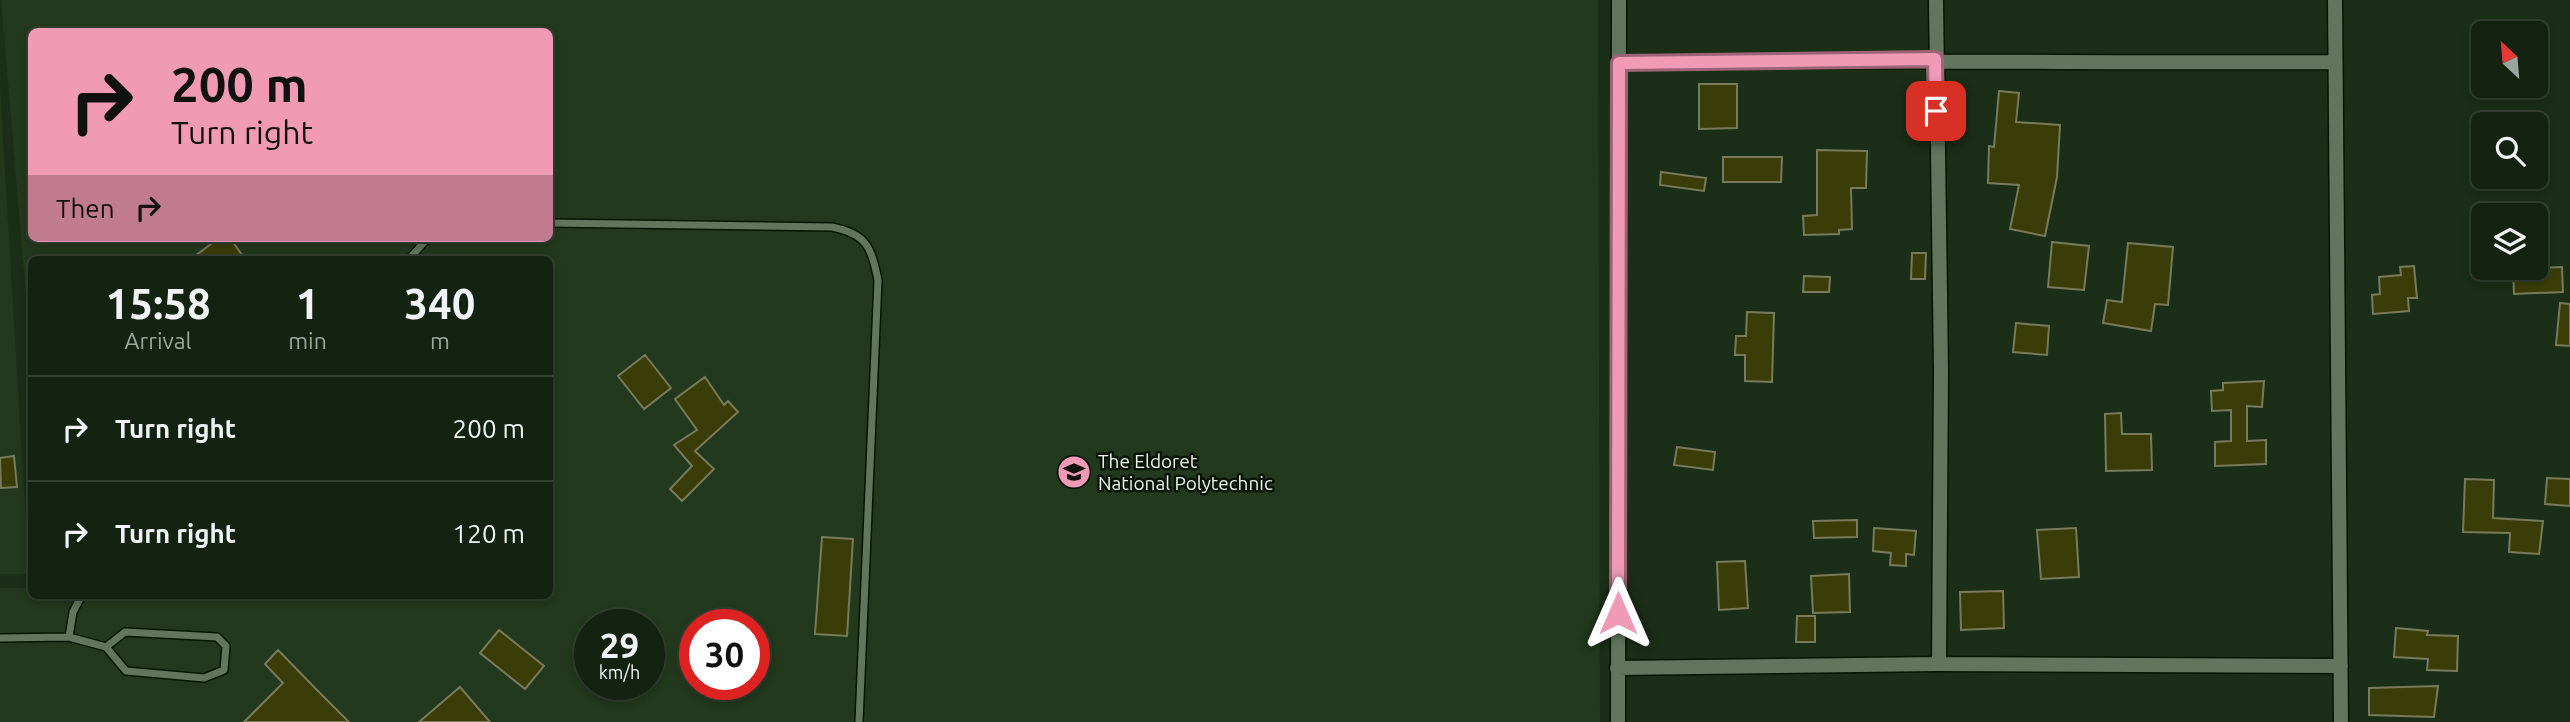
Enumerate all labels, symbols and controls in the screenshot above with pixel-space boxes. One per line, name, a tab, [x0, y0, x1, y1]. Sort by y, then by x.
north arrow	[2471, 21, 2548, 98]
map controls	[2471, 21, 2548, 280]
icon: right	[56, 56, 147, 147]
text: 200 m	[171, 56, 308, 111]
pin	[1906, 81, 1966, 141]
icon: arrive	[1917, 92, 1955, 130]
button: search	[2471, 112, 2548, 189]
text: Turn right	[171, 114, 313, 150]
icon: right	[129, 189, 167, 227]
text: Then	[56, 194, 115, 223]
button: layers	[2471, 203, 2548, 280]
text: 15:58	[106, 280, 211, 327]
text: 1	[296, 280, 319, 327]
text: 340	[404, 280, 475, 327]
text: Arrival	[125, 328, 192, 353]
text: min	[288, 328, 327, 353]
text: m	[430, 328, 450, 353]
icon: right	[56, 410, 94, 448]
text: Turn right	[115, 414, 236, 443]
text: 200 m	[453, 414, 525, 443]
place label: The Eldoret National Polytechnic	[1098, 450, 1273, 494]
school or university icon: The Eldoret National Polytechnic	[1055, 453, 1093, 491]
icon: right	[56, 515, 94, 553]
text: Turn right	[115, 519, 236, 548]
text: 120 m	[453, 519, 525, 548]
position arrow	[1581, 576, 1655, 650]
speed limit sign: 30	[679, 609, 770, 700]
text: 29	[600, 625, 639, 665]
text: km/h	[599, 662, 640, 682]

